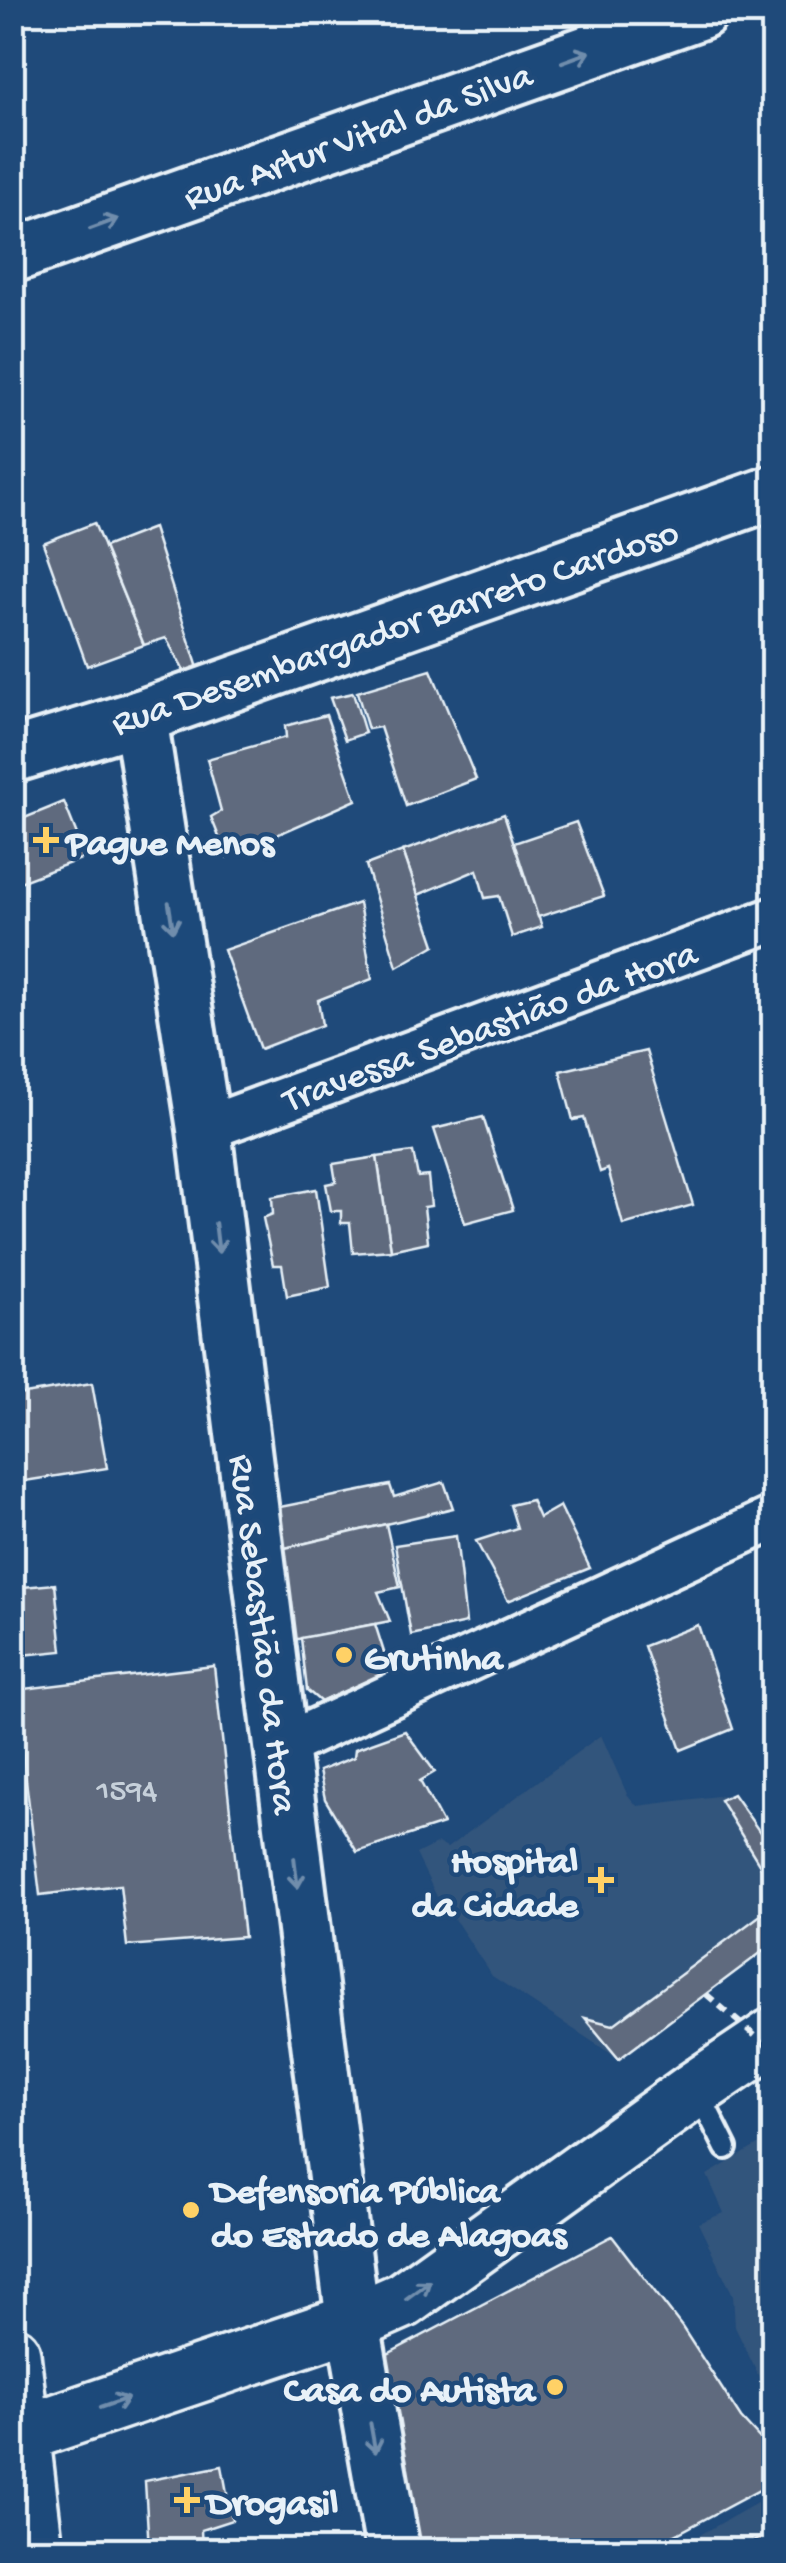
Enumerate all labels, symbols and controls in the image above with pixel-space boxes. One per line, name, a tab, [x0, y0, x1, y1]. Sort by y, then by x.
one-way arrow	[559, 47, 590, 65]
street label: Rua Artur Vital da Silva	[179, 56, 541, 223]
one-way arrow	[88, 214, 119, 232]
street label: Rua Desembargador Barreto Cardoso	[107, 513, 685, 749]
place label: Pague Menos	[64, 824, 276, 868]
marker: Pague Menos	[35, 829, 57, 851]
one-way arrow	[162, 900, 180, 932]
street label: Travessa Sebastião da Hora	[276, 933, 706, 1126]
one-way arrow	[208, 1222, 227, 1254]
street label: Rua Sebastião da Hora	[216, 1452, 304, 1819]
place label: Grutinha	[364, 1639, 504, 1683]
marker: Grutinha	[333, 1644, 355, 1666]
house number: 1594	[96, 1774, 157, 1812]
place label: Hospital da Cidade	[412, 1842, 579, 1930]
one-way arrow	[287, 1857, 306, 1889]
marker: Hospital da Cidade	[588, 1867, 614, 1893]
place label: Defensoria Pública do Estado de Alagoas	[208, 2172, 568, 2260]
marker: Defensoria Pública do Estado de Alagoas	[180, 2199, 202, 2221]
one-way arrow	[404, 2279, 431, 2300]
place label: Casa do Autista	[284, 2371, 537, 2415]
marker: Casa do Autista	[544, 2376, 566, 2398]
one-way arrow	[98, 2392, 130, 2410]
one-way arrow	[364, 2421, 383, 2454]
place label: Drogasil	[204, 2484, 338, 2528]
marker: Drogasil	[176, 2489, 198, 2511]

